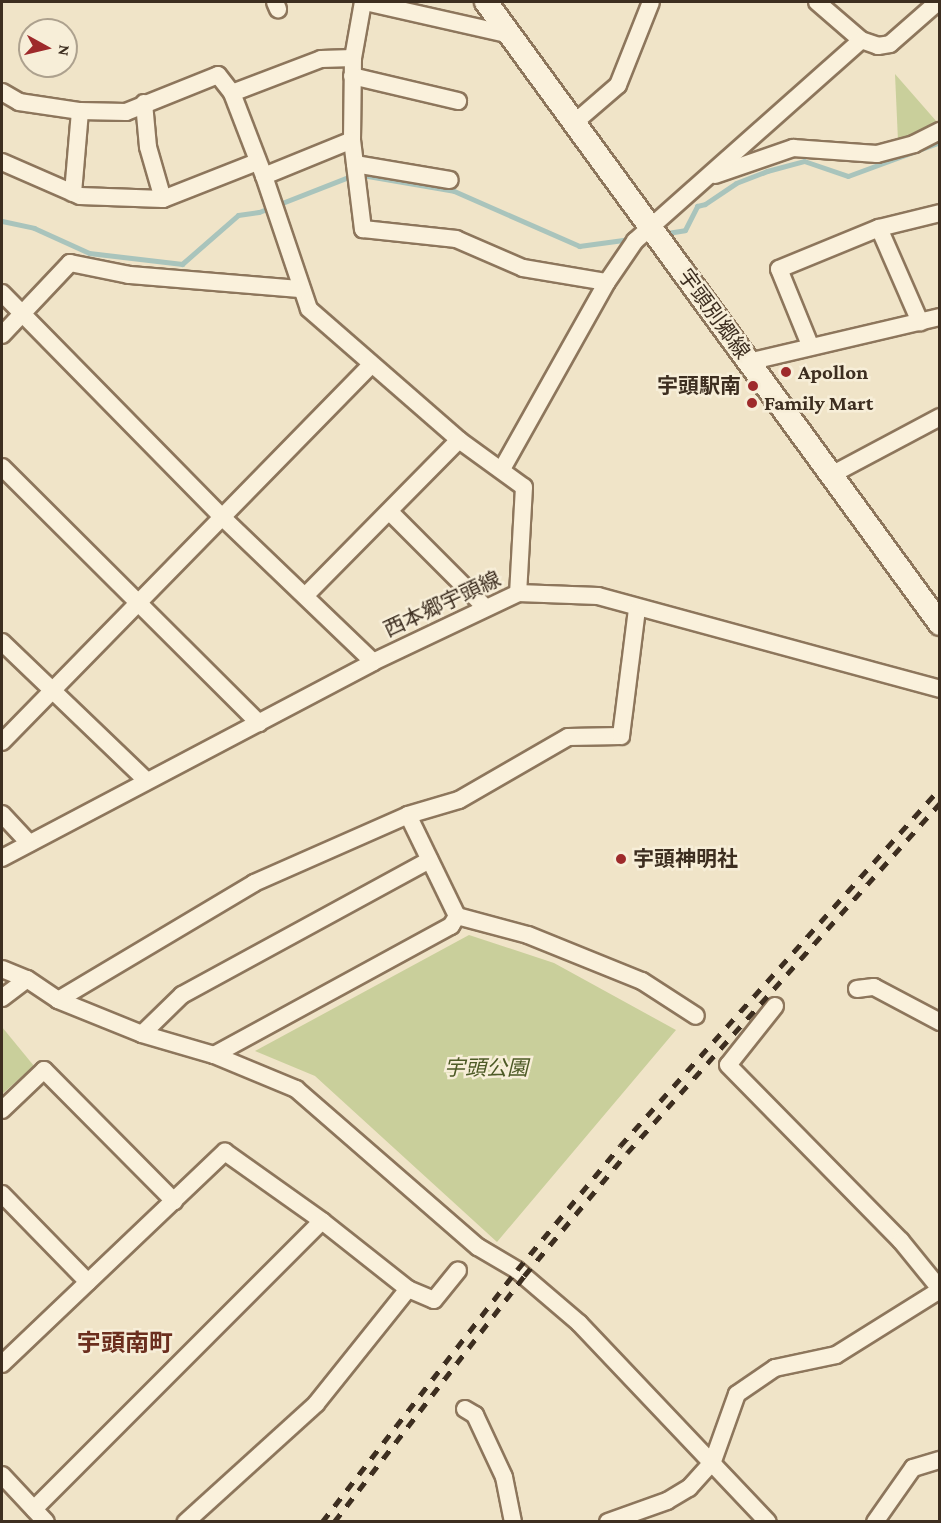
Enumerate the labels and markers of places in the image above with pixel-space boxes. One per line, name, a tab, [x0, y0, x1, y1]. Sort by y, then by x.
place label: Apollon	[798, 359, 868, 385]
marker: Apollon	[779, 365, 793, 379]
place label: 宇頭駅南	[657, 373, 741, 399]
marker: 宇頭駅南	[746, 379, 760, 393]
place label: Family Mart	[764, 390, 873, 416]
marker: Family Mart	[745, 396, 759, 410]
place label: 宇頭神明社	[633, 846, 738, 872]
marker: 宇頭神明社	[614, 852, 628, 866]

